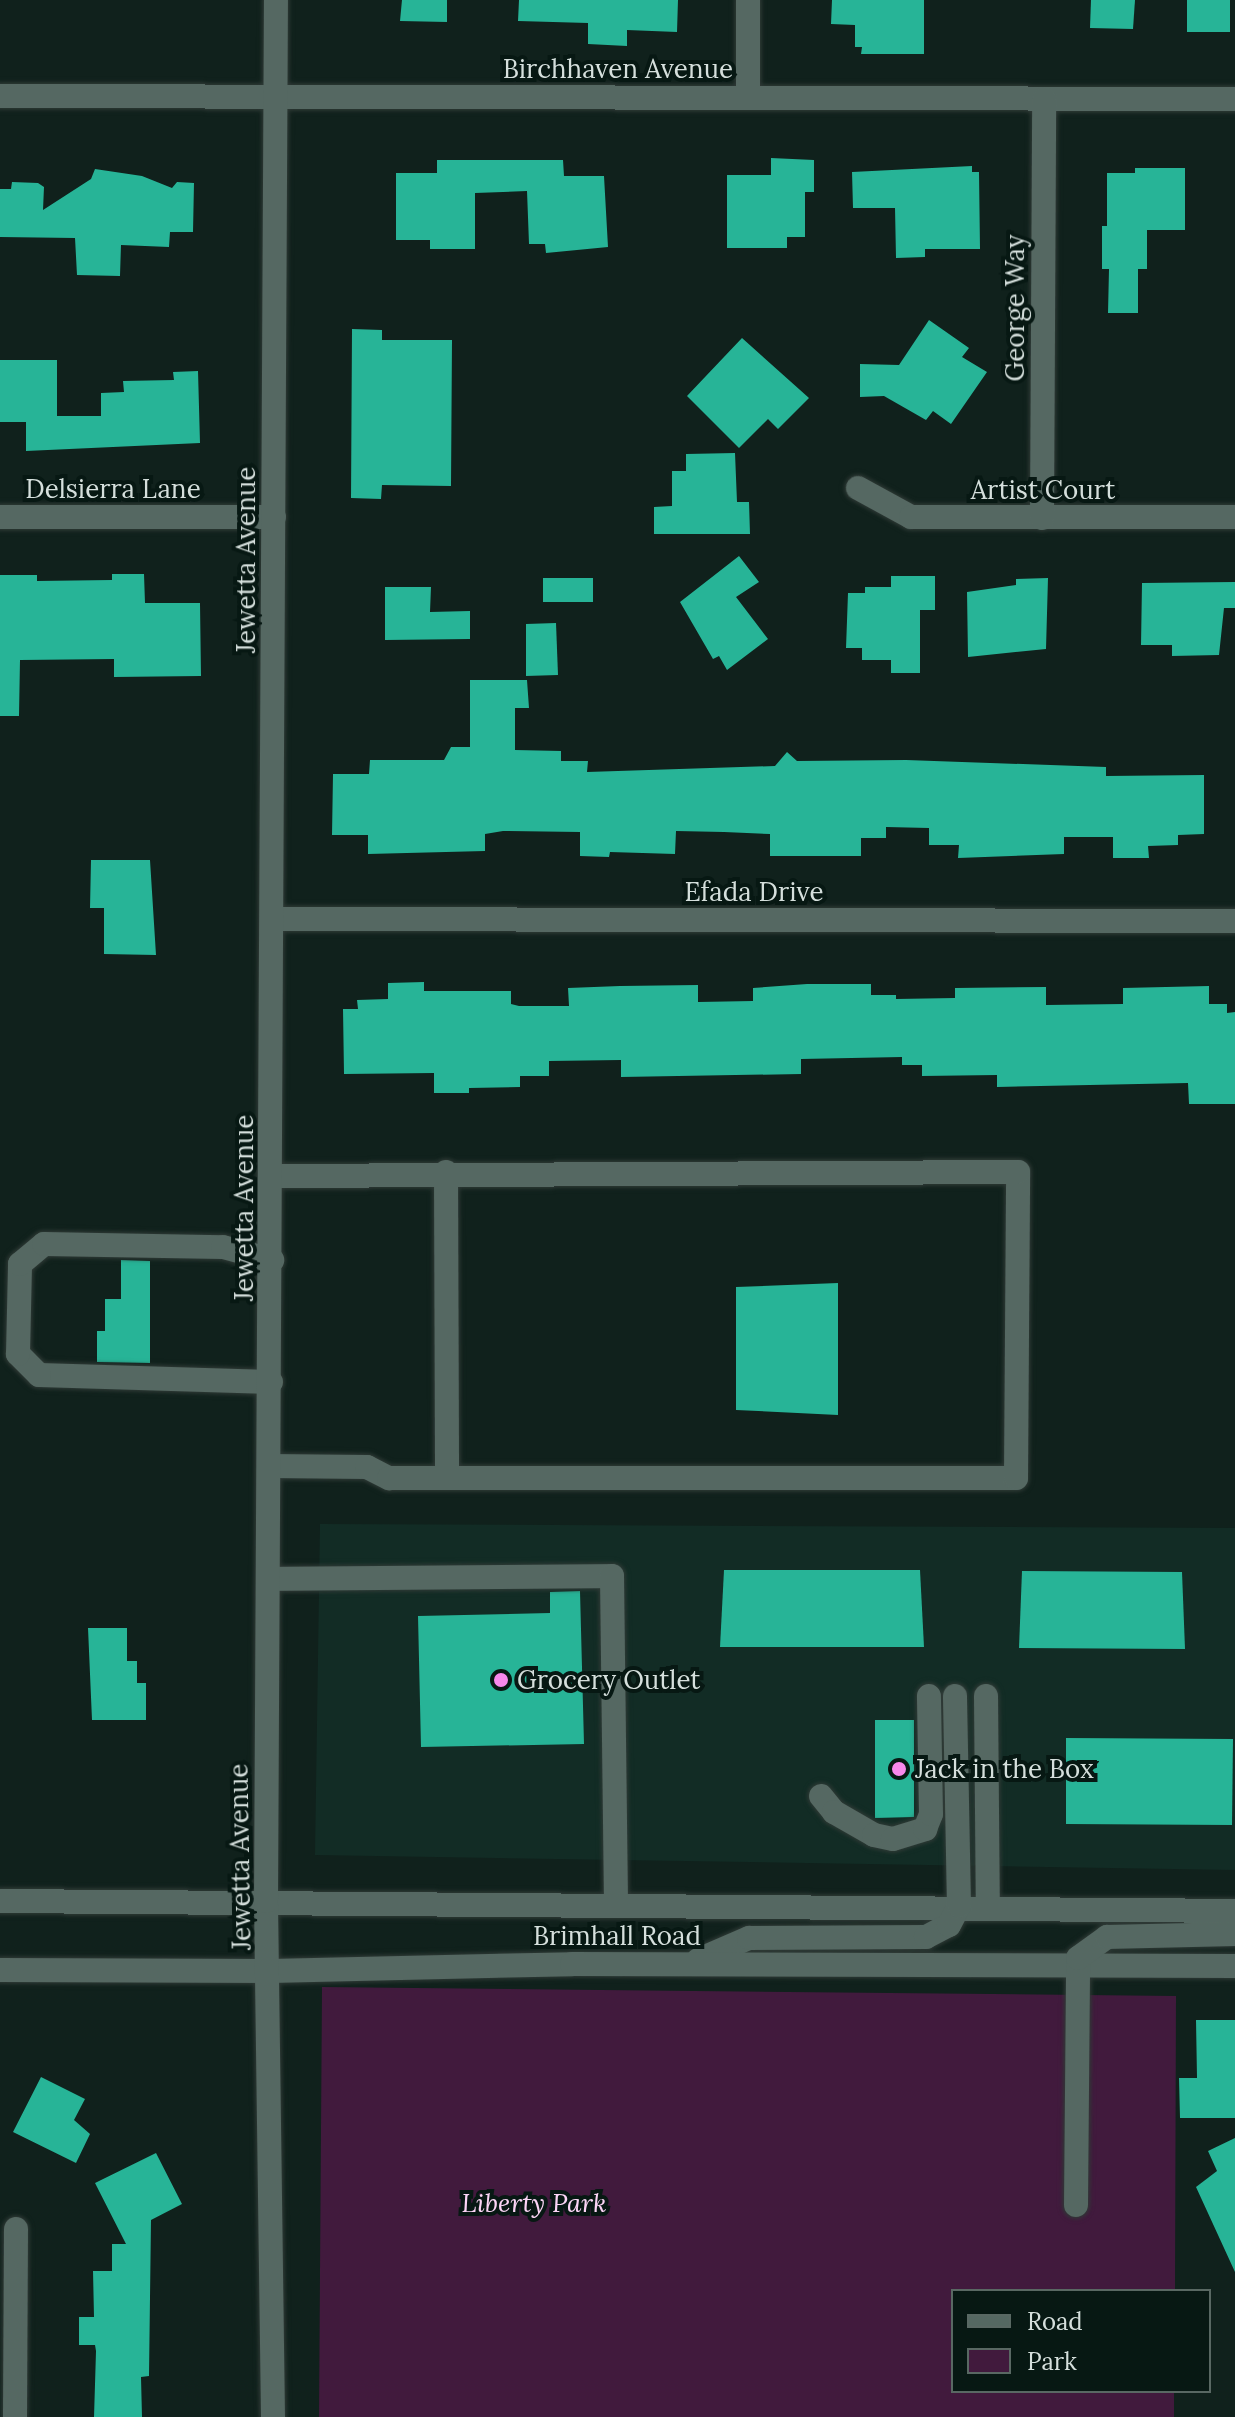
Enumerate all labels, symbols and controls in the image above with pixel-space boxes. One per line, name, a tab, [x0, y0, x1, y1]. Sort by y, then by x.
street label: Birchhaven Avenue	[503, 53, 733, 85]
street label: George Way	[999, 234, 1031, 382]
street label: Jewetta Avenue	[230, 467, 262, 653]
street label: Delsierra Lane	[25, 473, 201, 505]
street label: Artist Court	[971, 474, 1115, 506]
street label: Efada Drive	[684, 876, 824, 908]
street label: Jewetta Avenue	[228, 1115, 260, 1301]
place label: Grocery Outlet	[517, 1664, 700, 1696]
marker: Grocery Outlet	[492, 1671, 510, 1689]
place label: Jack in the Box	[915, 1753, 1094, 1785]
marker: Jack in the Box	[890, 1760, 908, 1778]
street label: Jewetta Avenue	[223, 1763, 257, 1951]
street label: Brimhall Road	[533, 1920, 701, 1952]
park label: Liberty Park	[462, 2187, 606, 2219]
legend	[951, 2289, 1211, 2393]
text: Road	[1027, 2306, 1083, 2337]
text: Park	[1027, 2346, 1077, 2377]

